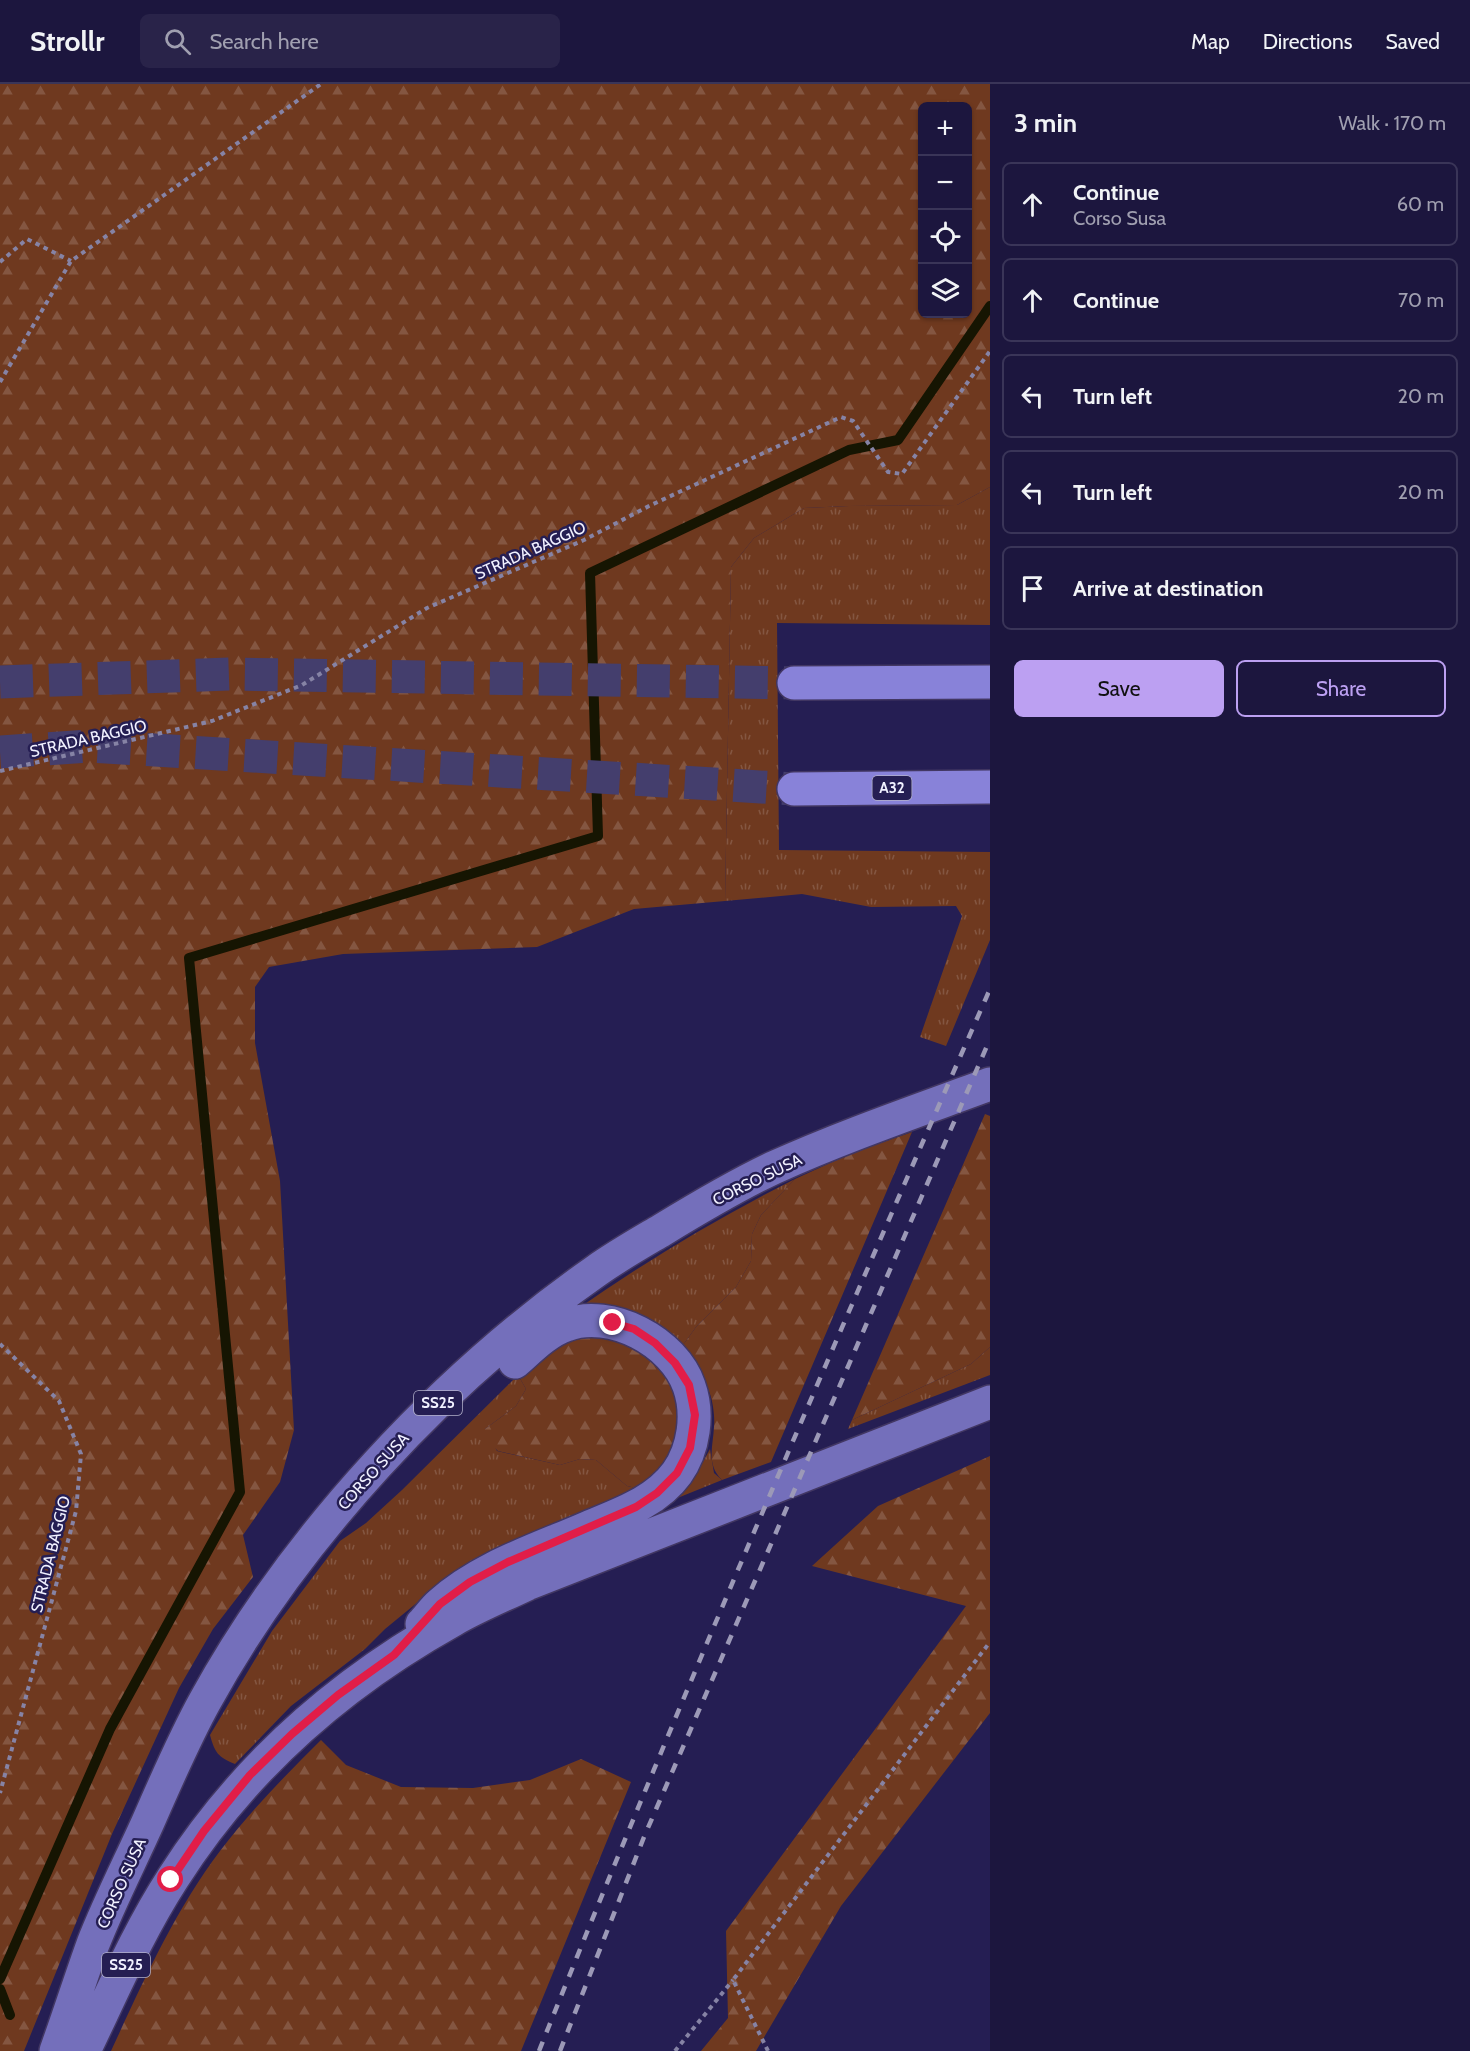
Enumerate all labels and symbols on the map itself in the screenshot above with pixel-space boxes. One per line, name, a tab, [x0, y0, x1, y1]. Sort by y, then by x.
street label: STRADA BAGGIO	[472, 517, 589, 583]
street label: STRADA BAGGIO	[28, 716, 148, 761]
road number: A32	[872, 776, 912, 800]
street label: CORSO SUSA	[709, 1150, 805, 1209]
route end	[599, 1309, 625, 1335]
road number: SS25	[414, 1391, 462, 1415]
street label: CORSO SUSA	[334, 1429, 413, 1514]
street label: STRADA BAGGIO	[27, 1494, 74, 1614]
street label: CORSO SUSA	[93, 1835, 150, 1931]
route start	[157, 1866, 183, 1892]
road number: SS25	[102, 1953, 150, 1977]

